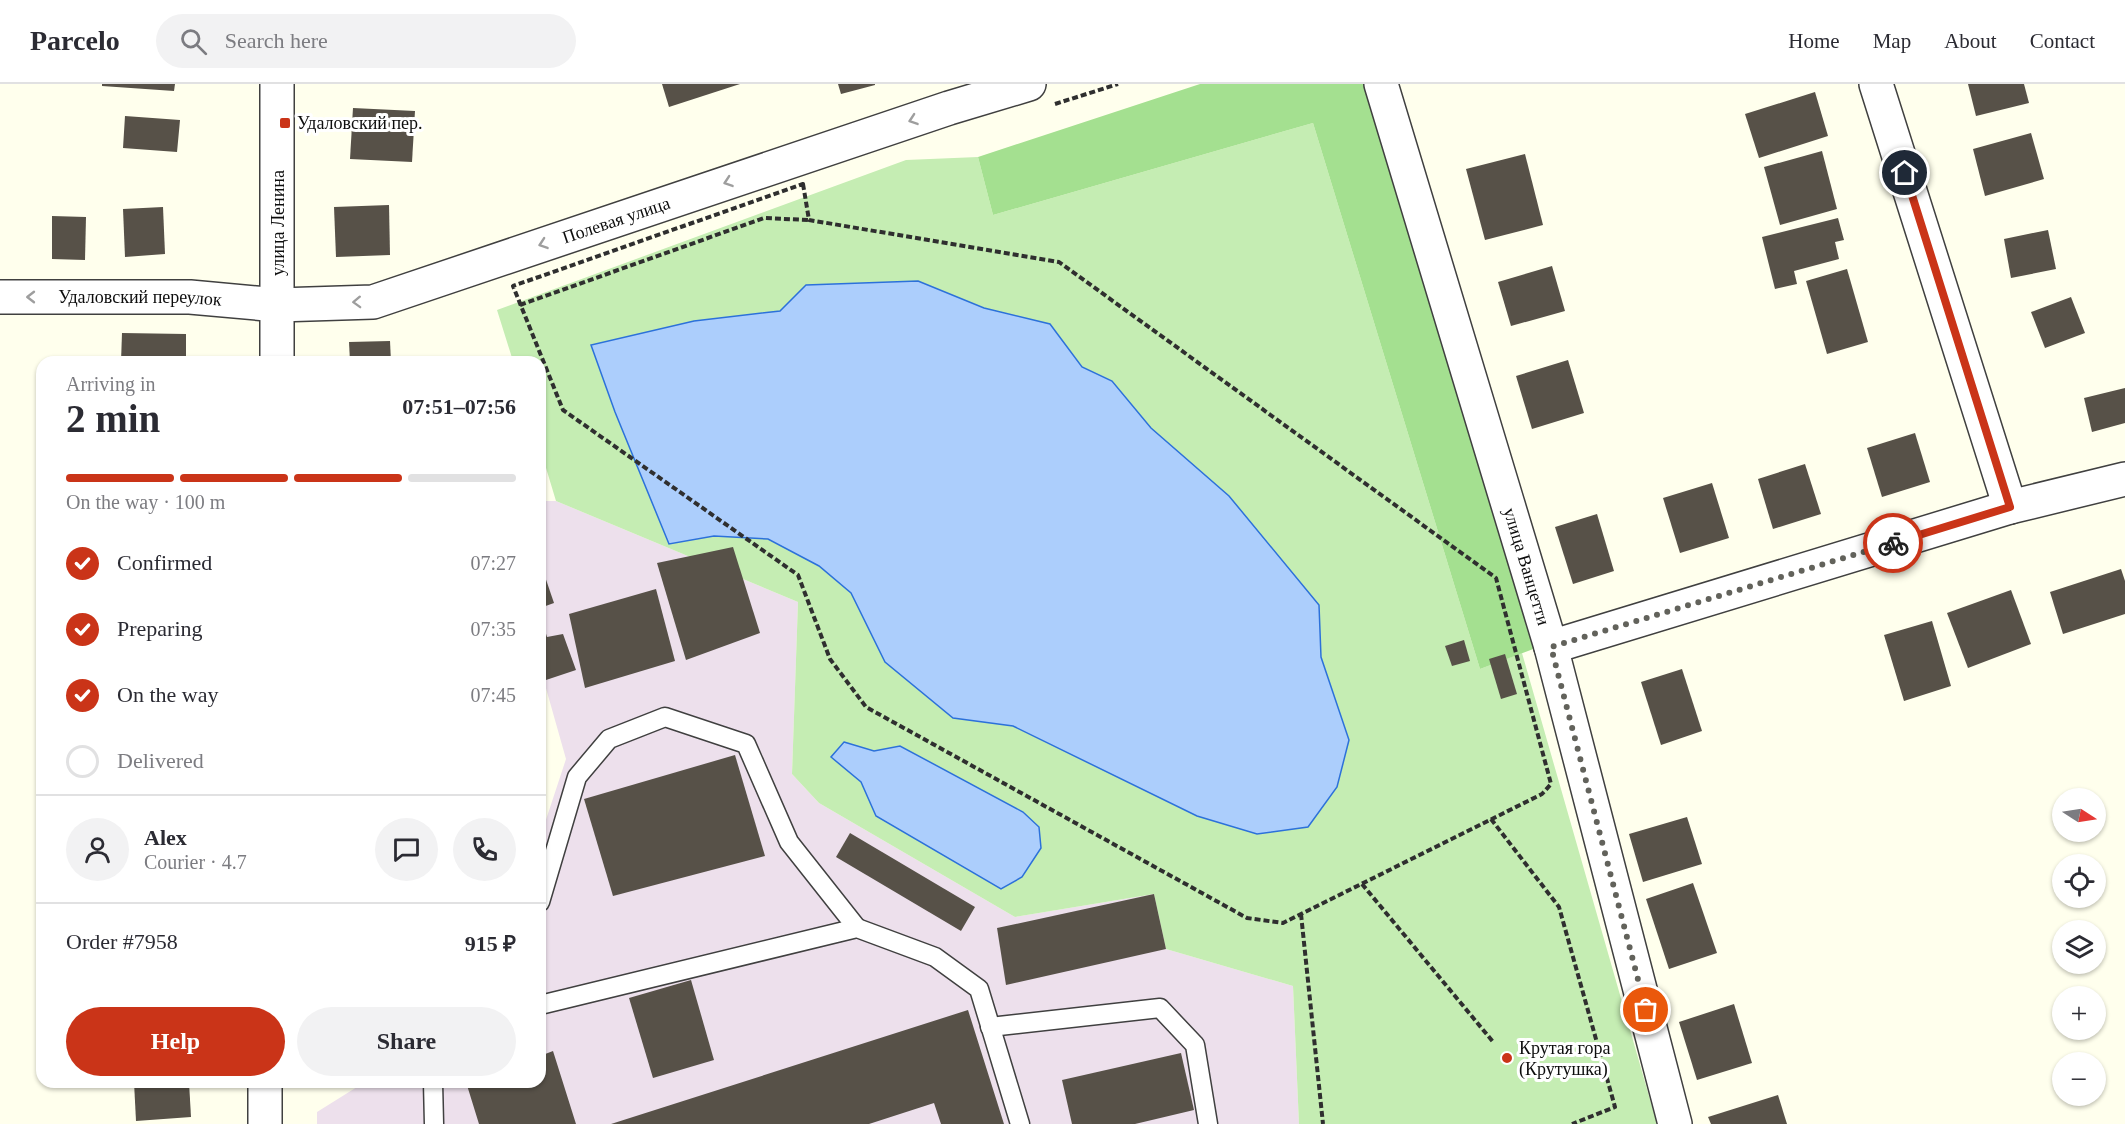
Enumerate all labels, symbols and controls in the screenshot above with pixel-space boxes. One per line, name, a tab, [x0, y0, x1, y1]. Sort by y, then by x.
search box	[156, 14, 576, 68]
text: Parcelo	[30, 25, 120, 56]
icon: search	[177, 25, 210, 58]
text: Search here	[225, 28, 328, 53]
text: Home	[1788, 29, 1840, 53]
text: Map	[1873, 29, 1911, 53]
text: About	[1944, 29, 1997, 53]
text: Contact	[2030, 29, 2095, 53]
place label: Удаловский пер.	[297, 113, 423, 133]
one-way arrow	[908, 113, 919, 126]
marker: Удаловский пер.	[278, 116, 292, 130]
pin	[1879, 147, 1930, 198]
icon: home	[1888, 156, 1921, 189]
street label: улица Ленина	[268, 170, 288, 276]
one-way arrow	[723, 175, 734, 188]
street label: Полевая улица	[560, 193, 673, 247]
one-way arrow	[538, 237, 549, 250]
street label: Удаловский переулок	[58, 287, 223, 310]
one-way arrow	[27, 291, 36, 303]
one-way arrow	[353, 296, 362, 309]
text: Arriving in	[66, 373, 155, 395]
text: 07:51–07:56	[402, 394, 516, 419]
text: 2 min	[66, 397, 160, 440]
text: On the way · 100 m	[66, 491, 225, 513]
street label: улица Ванцетти	[1500, 505, 1554, 628]
courier	[1863, 513, 1923, 573]
icon: bike	[1877, 527, 1910, 560]
icon: check	[66, 547, 99, 580]
text: Confirmed	[117, 550, 212, 575]
text: 07:27	[470, 552, 516, 574]
icon: check	[66, 613, 99, 646]
text: Preparing	[117, 616, 203, 641]
text: 07:35	[470, 618, 516, 640]
icon: check	[66, 679, 99, 712]
text: On the way	[117, 682, 218, 707]
text: 07:45	[470, 684, 516, 706]
text: Delivered	[117, 748, 204, 773]
north arrow	[2052, 788, 2106, 842]
map controls	[2052, 788, 2106, 1106]
button: person	[66, 818, 129, 881]
button: chat	[375, 818, 438, 881]
button: phone	[453, 818, 516, 881]
text: Alex	[144, 825, 187, 850]
text: Courier · 4.7	[144, 851, 247, 873]
button: locate	[2052, 854, 2106, 908]
button: layers	[2052, 920, 2106, 974]
text: Order #7958	[66, 929, 178, 954]
text: 915 ₽	[465, 931, 516, 956]
pin	[1620, 984, 1671, 1035]
button: +	[2052, 986, 2106, 1040]
icon: bag	[1629, 993, 1662, 1026]
button: Help	[66, 1007, 285, 1076]
button: Share	[297, 1007, 516, 1076]
place label: Крутая гора (Крутушка)	[1519, 1038, 1611, 1080]
marker: Крутая гора (Крутушка)	[1500, 1051, 1514, 1065]
button: −	[2052, 1052, 2106, 1106]

